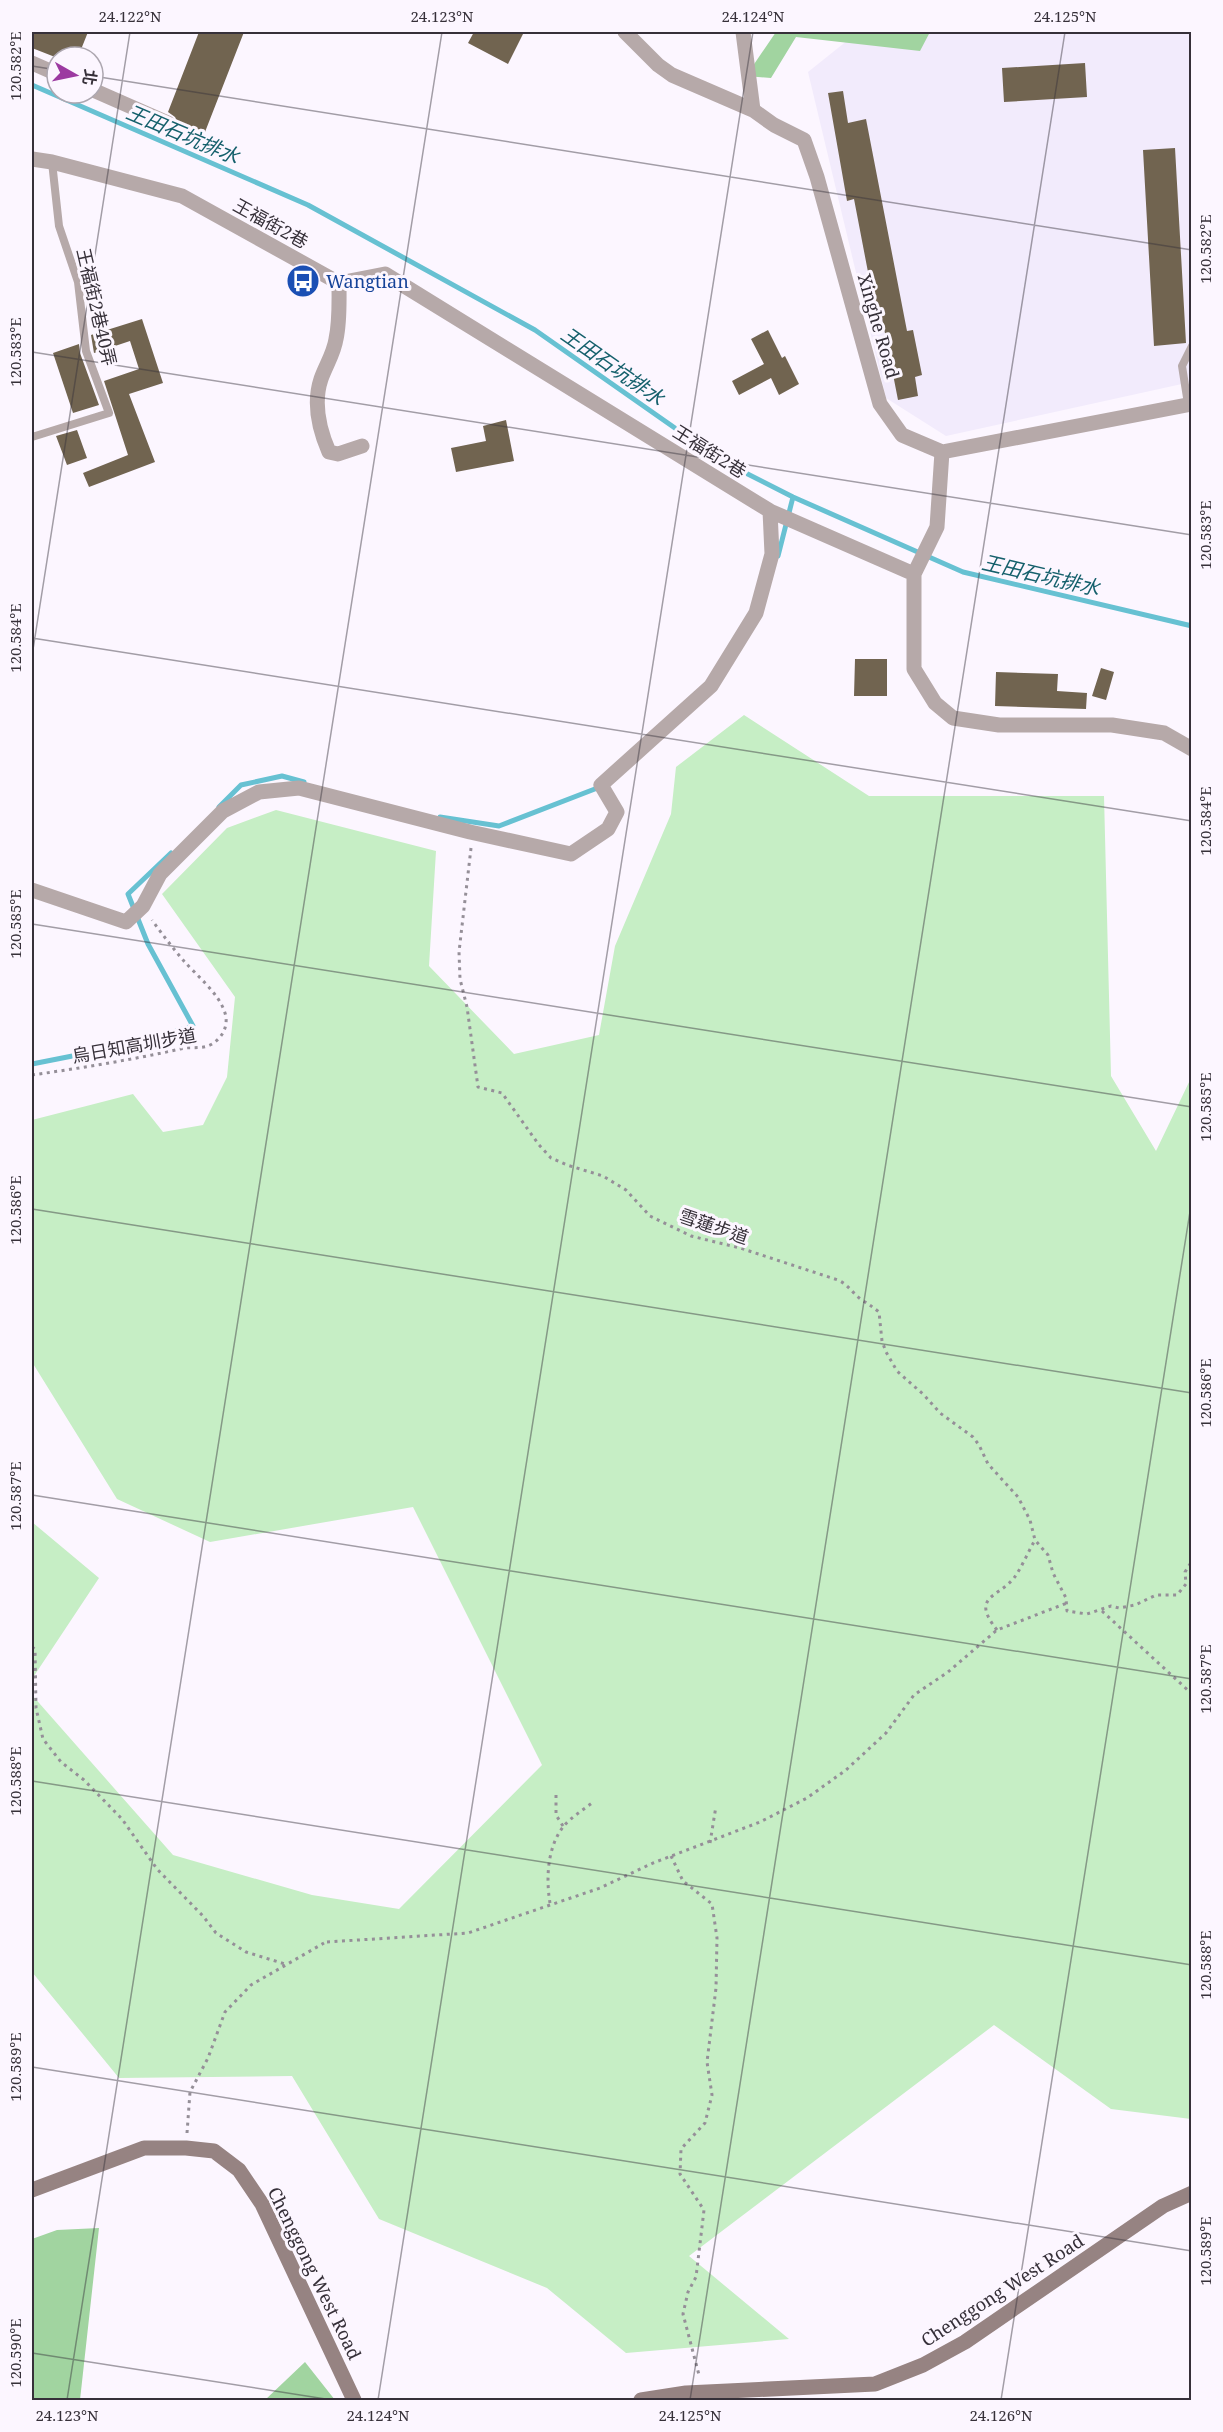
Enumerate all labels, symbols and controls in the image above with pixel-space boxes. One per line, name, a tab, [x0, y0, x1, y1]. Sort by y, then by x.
text: 24.122°N	[98, 6, 162, 26]
text: 24.123°N	[410, 6, 474, 26]
text: 24.124°N	[721, 6, 785, 26]
text: 24.125°N	[1033, 6, 1097, 26]
text: 120.582°E	[5, 31, 25, 101]
north arrow	[45, 45, 105, 105]
text: 北	[78, 68, 102, 87]
water label: 王田石坑排水	[122, 98, 244, 170]
street label: 王福街2巷	[229, 193, 313, 253]
text: 120.582°E	[1195, 214, 1215, 284]
street label: 王福街2巷40弄	[72, 246, 122, 368]
bus stop icon: Wangtian	[285, 263, 321, 299]
place label: Wangtian	[326, 269, 409, 293]
street label: Xinghe Road	[853, 271, 905, 381]
text: 120.583°E	[5, 317, 25, 387]
water label: 王田石坑排水	[556, 321, 671, 412]
street label: 王福街2巷	[669, 419, 751, 483]
text: 120.583°E	[1195, 500, 1215, 570]
water label: 王田石坑排水	[980, 548, 1103, 602]
text: 120.584°E	[5, 603, 25, 673]
text: 120.584°E	[1195, 786, 1215, 856]
text: 120.585°E	[5, 889, 25, 959]
street label: 烏日知高圳步道	[70, 1022, 198, 1068]
text: 120.585°E	[1195, 1072, 1215, 1142]
text: 120.586°E	[5, 1175, 25, 1245]
street label: 雪蓮步道	[676, 1203, 752, 1249]
text: 120.586°E	[1195, 1358, 1215, 1428]
text: 120.587°E	[5, 1461, 25, 1531]
text: 120.587°E	[1195, 1644, 1215, 1714]
text: 120.588°E	[5, 1746, 25, 1816]
text: 120.588°E	[1195, 1930, 1215, 2000]
text: 120.589°E	[5, 2032, 25, 2102]
street label: Chenggong West Road	[263, 2183, 367, 2363]
text: 120.589°E	[1195, 2216, 1215, 2286]
street label: Chenggong West Road	[916, 2228, 1088, 2352]
text: 120.590°E	[5, 2318, 25, 2388]
text: 24.123°N	[35, 2405, 99, 2425]
text: 24.124°N	[346, 2405, 410, 2425]
text: 24.125°N	[658, 2405, 722, 2425]
text: 24.126°N	[969, 2405, 1033, 2425]

